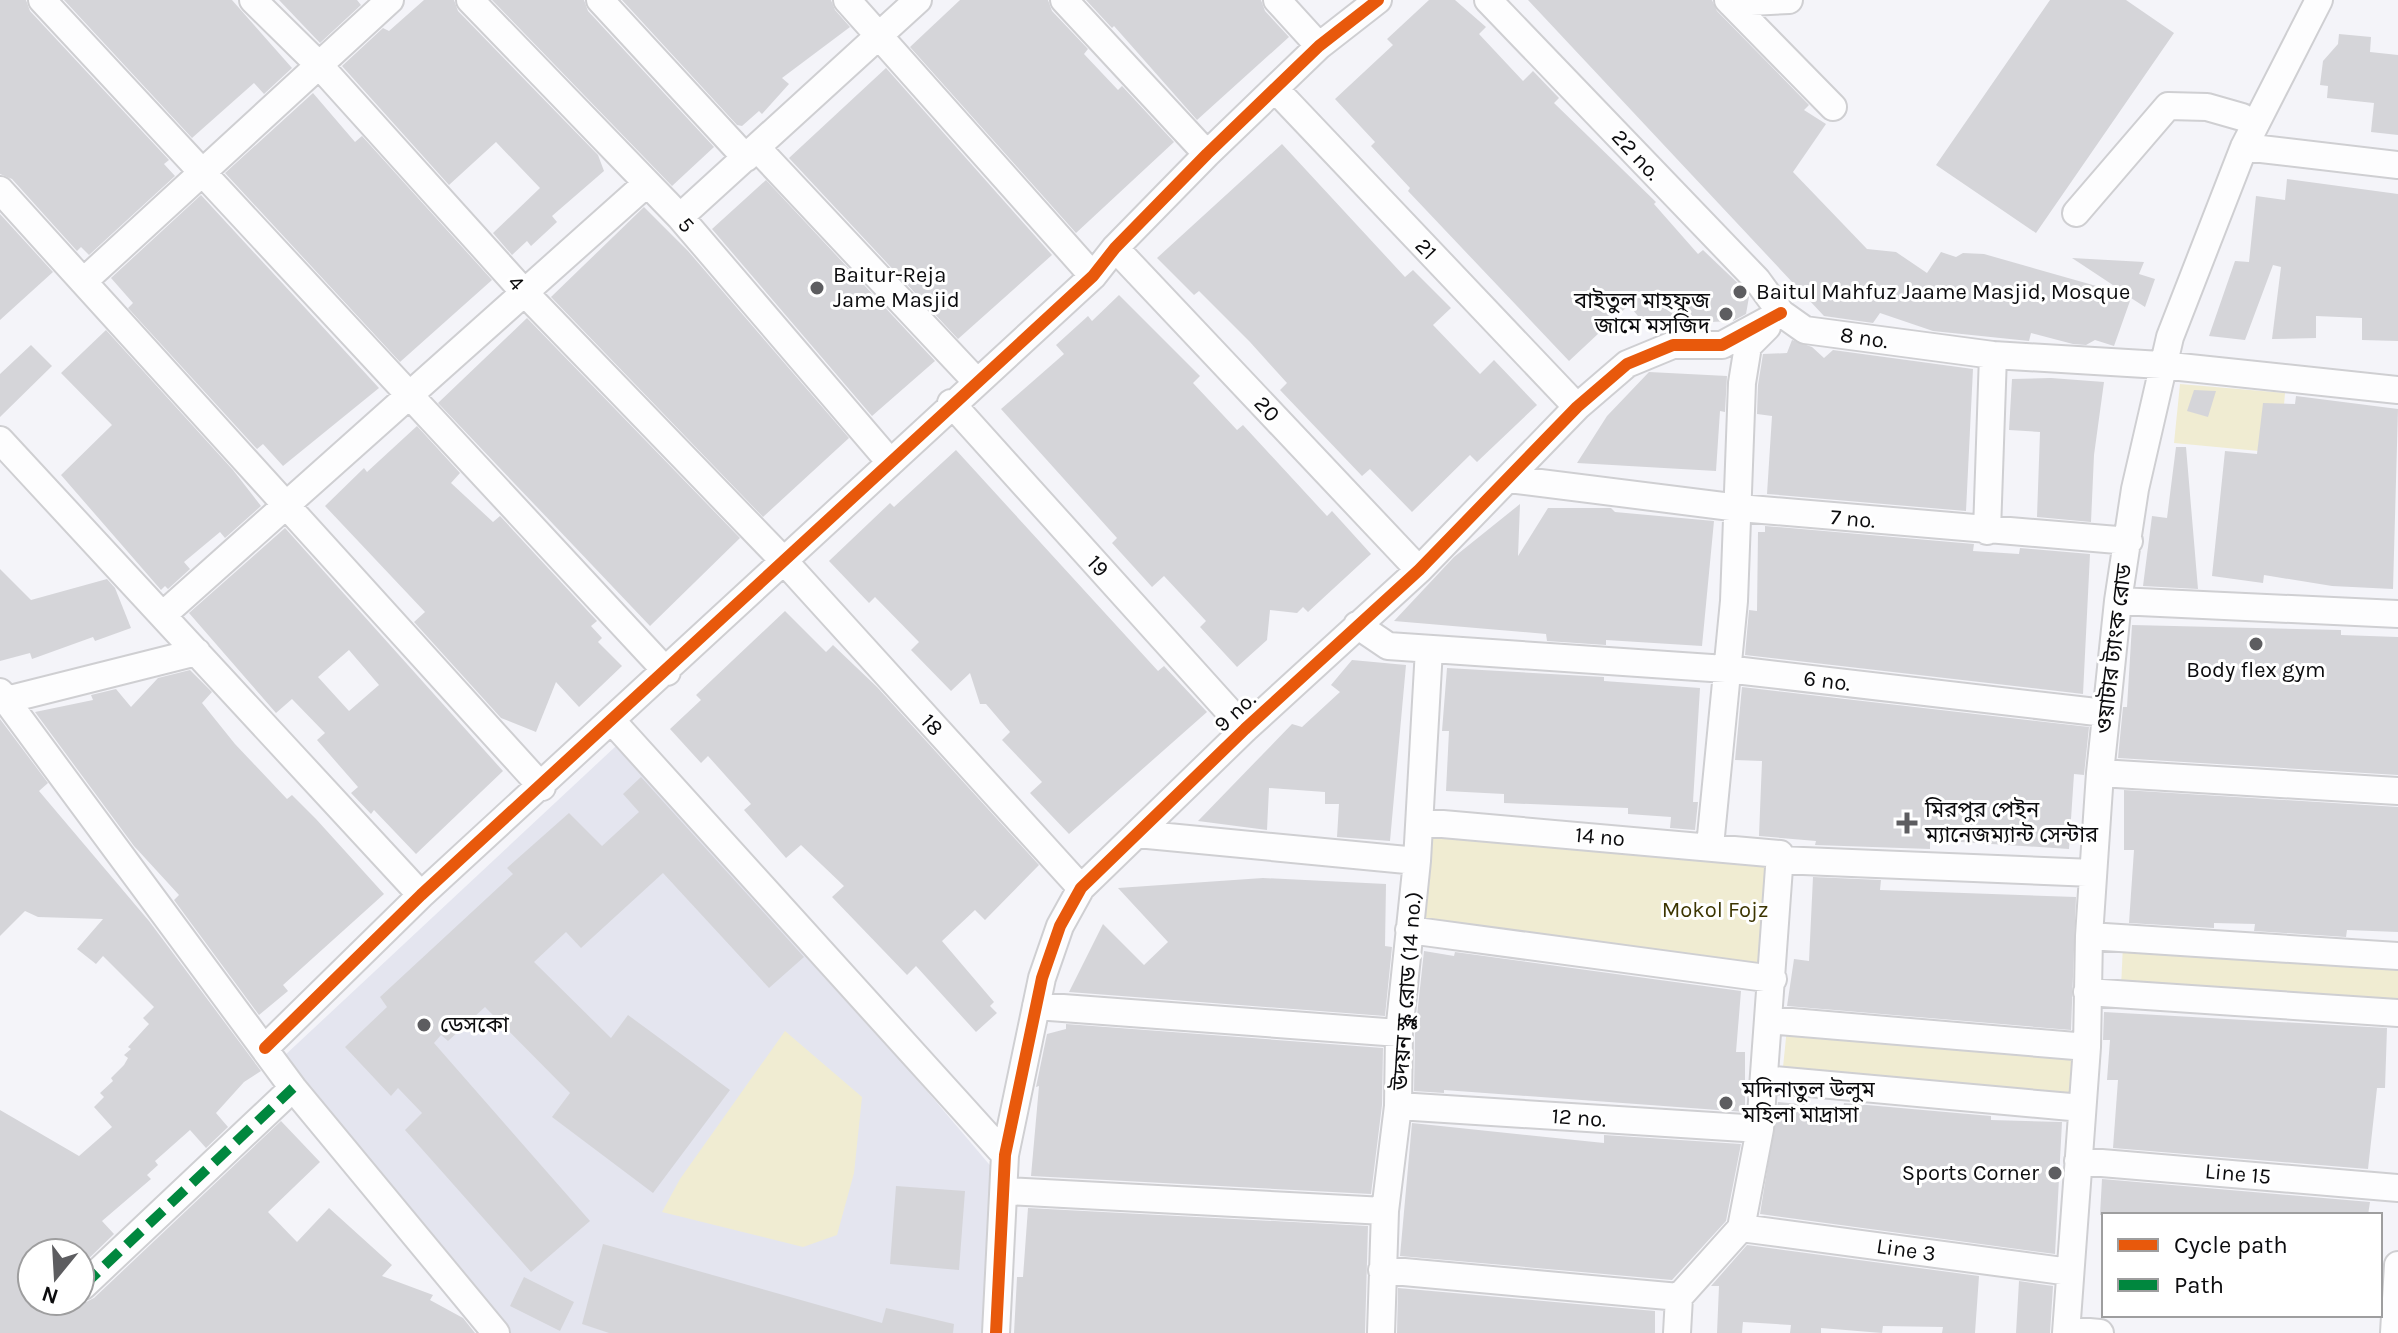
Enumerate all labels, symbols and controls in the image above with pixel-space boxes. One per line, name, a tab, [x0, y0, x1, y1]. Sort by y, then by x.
street label: 22 no.	[1606, 124, 1666, 186]
street label: 5	[672, 212, 700, 238]
street label: 21	[1410, 233, 1442, 265]
place label: Baitur-Reja Jame Masjid	[833, 262, 960, 313]
street label: 4	[502, 270, 530, 296]
marker: Baitur-Reja Jame Masjid	[808, 279, 826, 297]
place label: Baitul Mahfuz Jaame Masjid, Mosque	[1756, 279, 2130, 305]
marker: Baitul Mahfuz Jaame Masjid, Mosque	[1731, 283, 1749, 301]
place label: বাইতুল মাহফুজ জামে মসজিদ	[1573, 288, 1711, 339]
marker: বাইতুল মাহফুজ জামে মসজিদ	[1717, 305, 1735, 323]
street label: 8 no.	[1838, 322, 1890, 354]
street label: 20	[1249, 391, 1285, 427]
street label: 7 no.	[1830, 504, 1877, 534]
street label: 19	[1082, 550, 1114, 582]
street label: ওয়াটার ট্যাংক রোড	[2091, 562, 2137, 736]
marker: Body flex gym	[2247, 635, 2265, 653]
place label: Body flex gym	[2186, 657, 2326, 683]
street label: 6 no.	[1802, 665, 1852, 697]
street label: 9 no.	[1209, 686, 1261, 738]
street label: 18	[915, 709, 949, 741]
place label: মিরপুর পেইন ম্যানেজম্যান্ট সেন্টার	[1924, 797, 2099, 848]
marker: মিরপুর পেইন ম্যানেজম্যান্ট সেন্টার	[1896, 812, 1918, 834]
street label: 14 no	[1574, 822, 1626, 852]
street label: উদয়ন স্কুল রোড (14 no.)	[1387, 891, 1428, 1092]
park label: Mokol Fojz	[1662, 897, 1768, 923]
place label: ডেসকো	[440, 1012, 510, 1038]
marker: ডেসকো	[415, 1016, 433, 1034]
place label: মদিনাতুল উলুম মহিলা মাদ্রাসা	[1741, 1077, 1875, 1128]
marker: মদিনাতুল উলুম মহিলা মাদ্রাসা	[1717, 1094, 1735, 1112]
street label: 12 no.	[1551, 1103, 1607, 1133]
street label: Line 15	[2204, 1158, 2272, 1190]
place label: Sports Corner	[1902, 1160, 2039, 1186]
marker: Sports Corner	[2046, 1164, 2064, 1182]
legend	[2102, 1213, 2382, 1317]
text: Cycle path	[2174, 1231, 2288, 1259]
street label: Line 3	[1875, 1233, 1937, 1267]
north arrow	[16, 1237, 96, 1317]
text: Path	[2174, 1271, 2224, 1299]
text: N	[39, 1280, 62, 1310]

